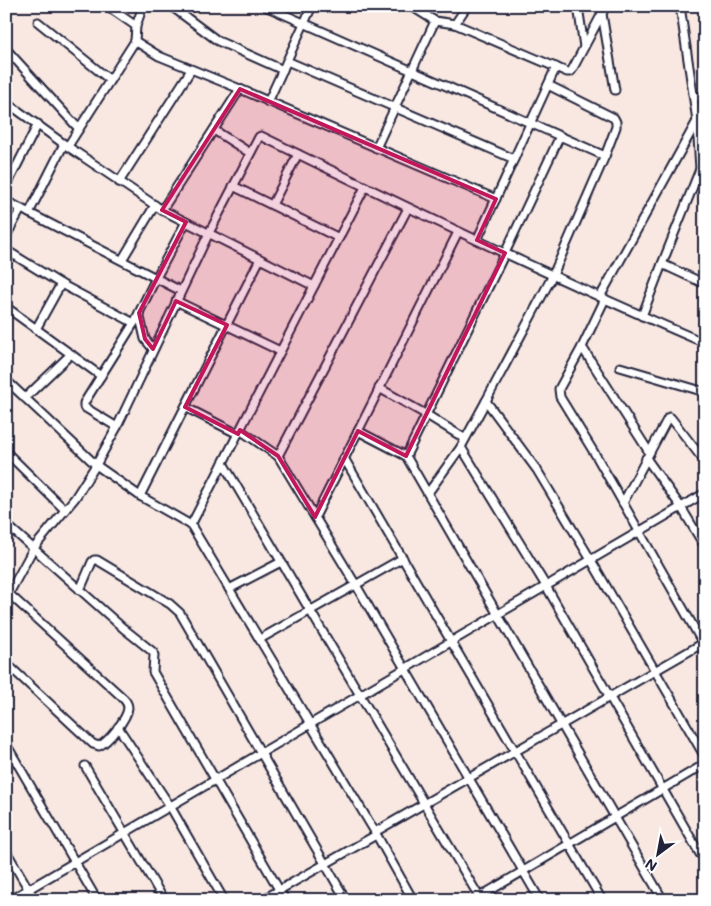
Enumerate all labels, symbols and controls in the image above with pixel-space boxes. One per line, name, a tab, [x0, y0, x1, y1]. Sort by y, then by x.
north arrow	[634, 828, 684, 878]
text: N	[641, 855, 660, 876]

